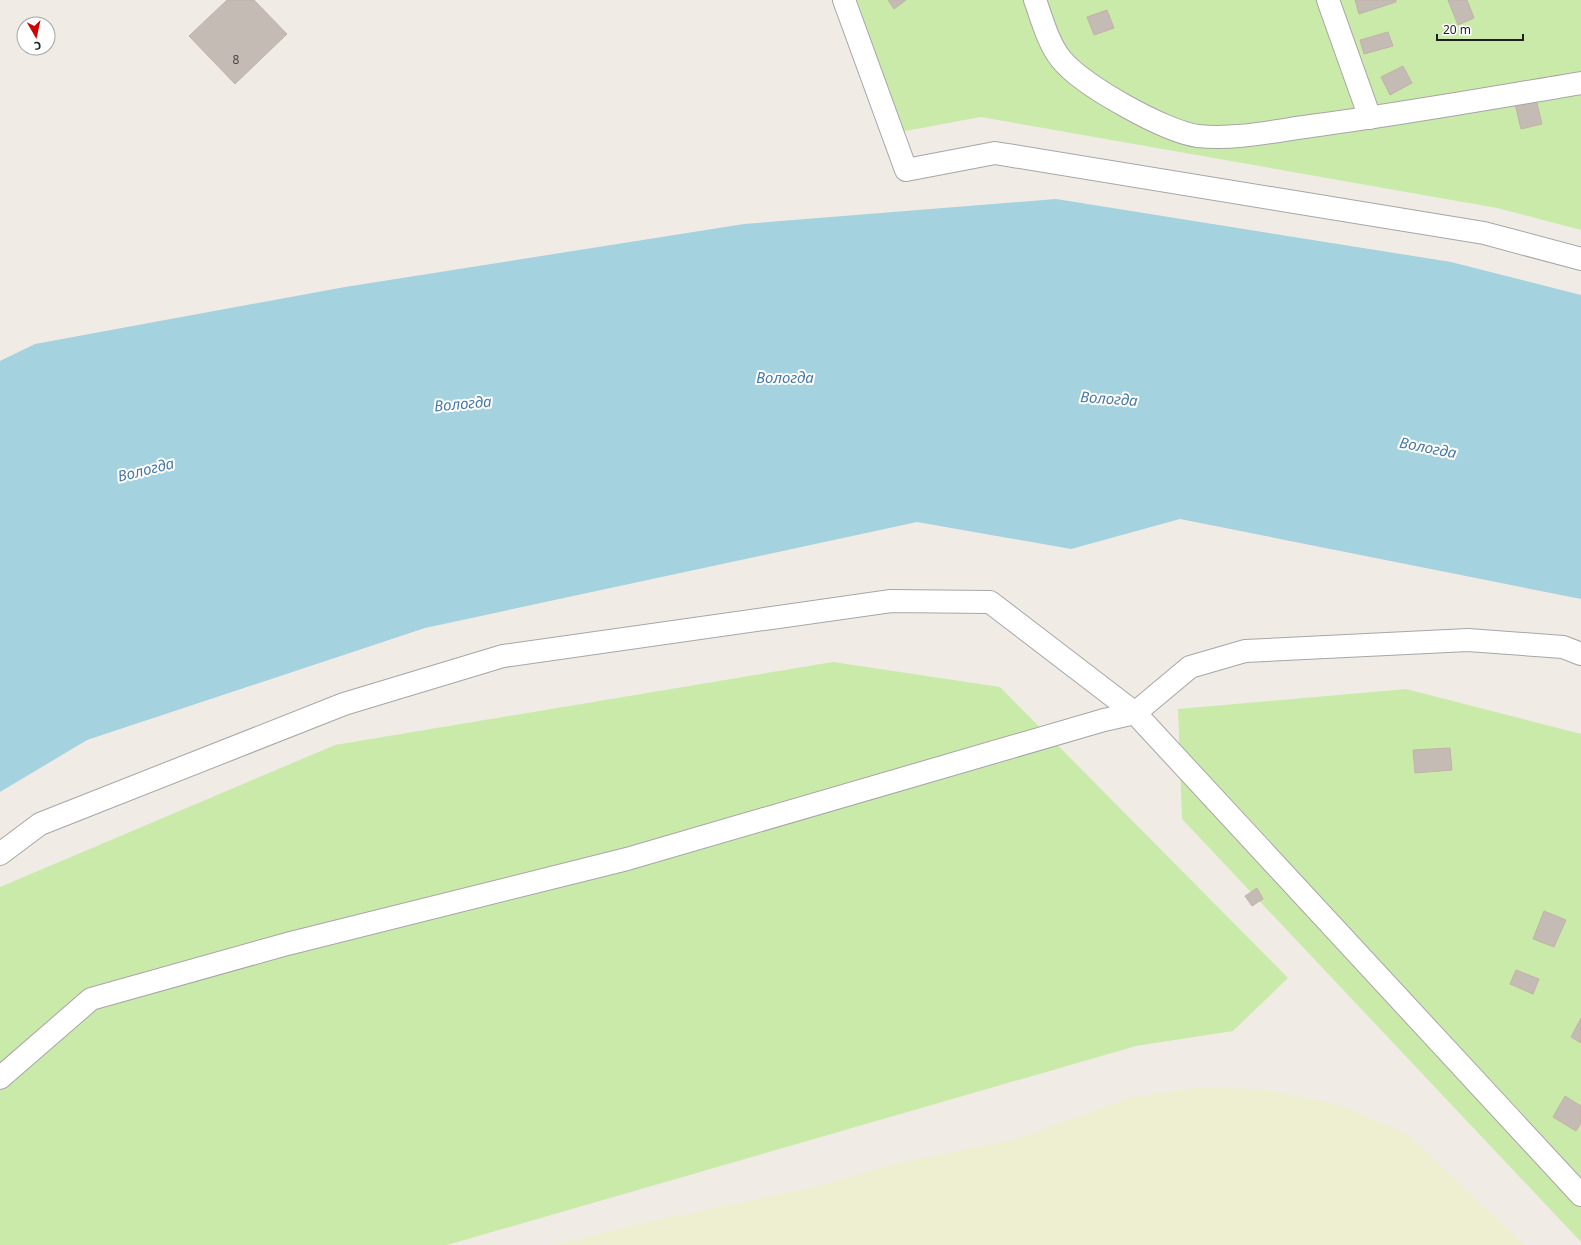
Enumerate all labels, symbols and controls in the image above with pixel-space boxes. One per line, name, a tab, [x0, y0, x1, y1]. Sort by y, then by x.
north arrow	[16, 16, 56, 56]
scale bar	[1437, 16, 1523, 42]
text: 20 m	[1443, 21, 1471, 38]
text: С	[33, 38, 42, 54]
house number: 8	[233, 51, 240, 68]
water label: Вологда	[756, 367, 814, 387]
water label: Вологда	[1080, 386, 1139, 410]
water label: Вологда	[433, 390, 493, 415]
water label: Вологда	[1398, 432, 1459, 462]
water label: Вологда	[115, 452, 177, 486]

